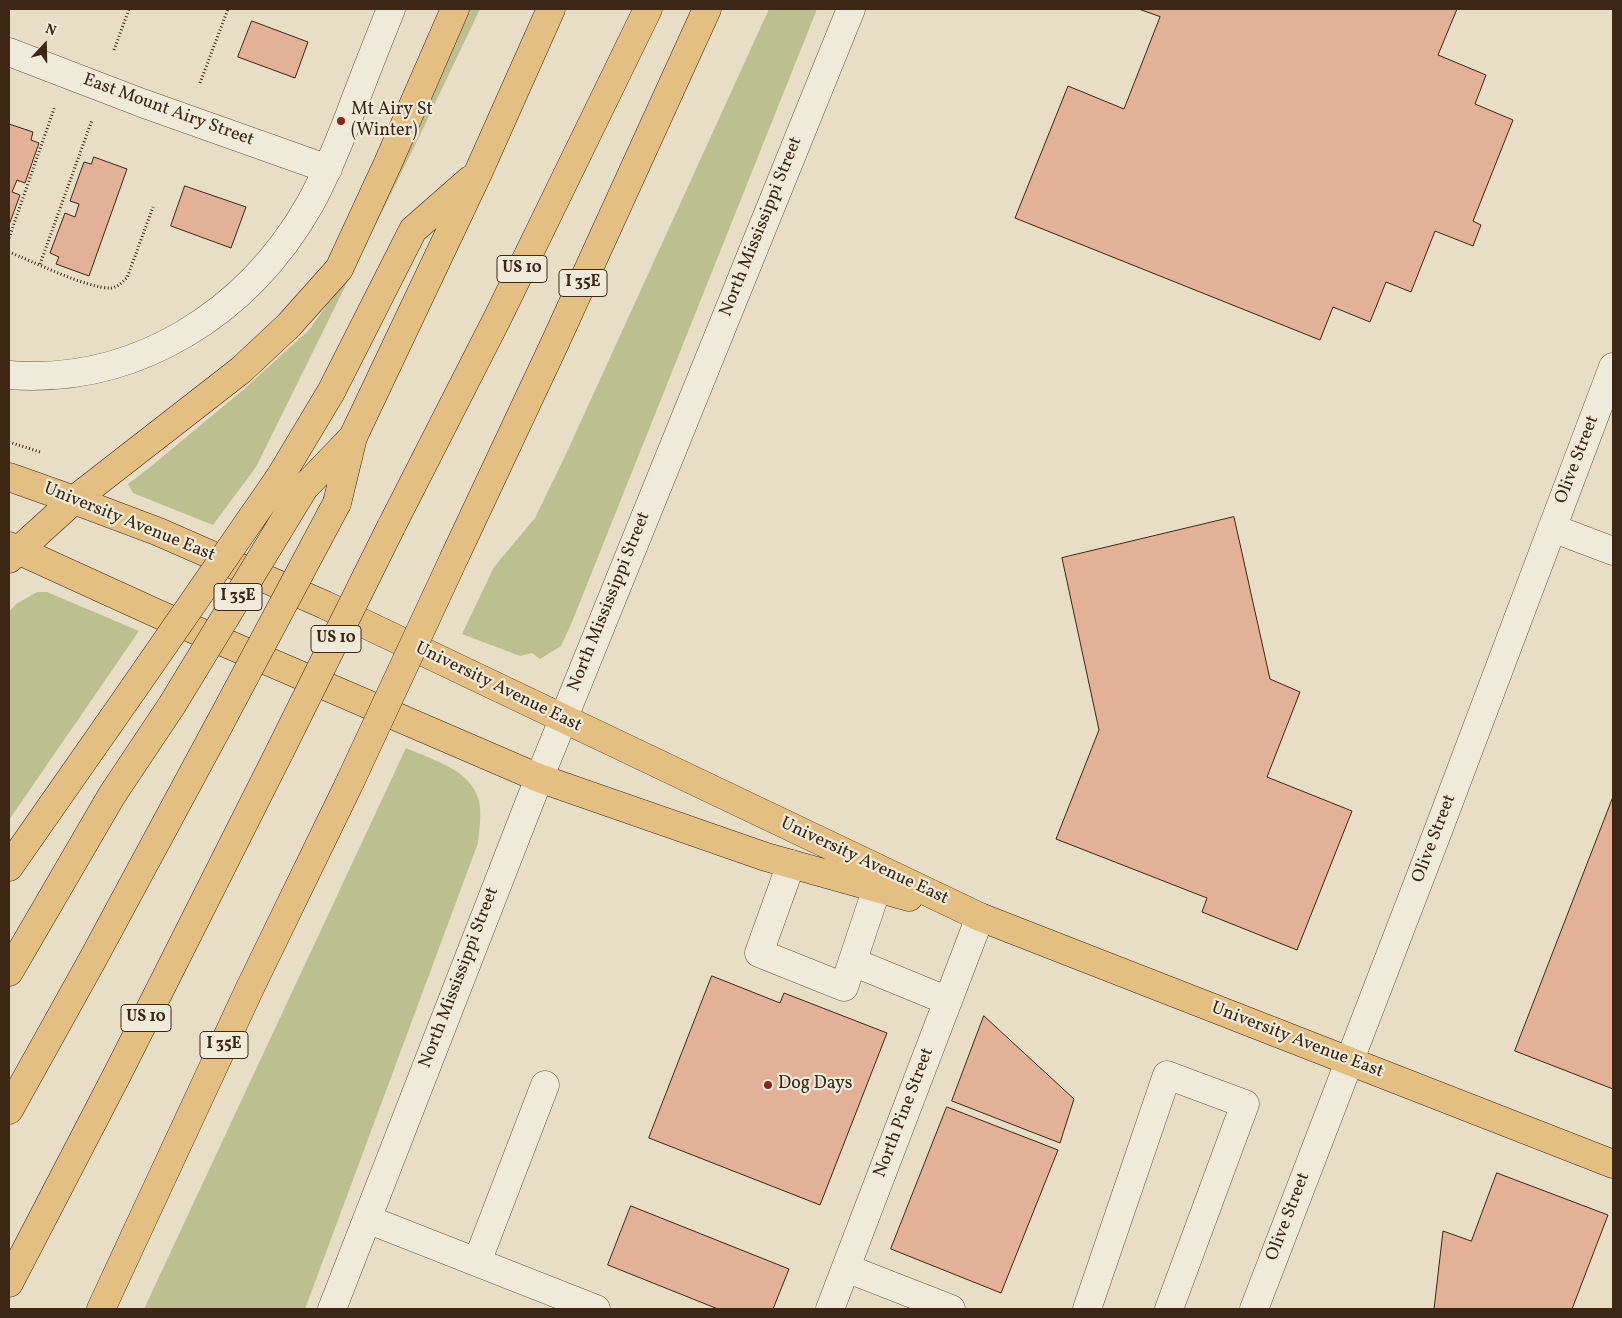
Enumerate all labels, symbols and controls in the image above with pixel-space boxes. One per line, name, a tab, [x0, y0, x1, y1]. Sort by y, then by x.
north arrow	[20, 20, 70, 70]
text: N	[42, 20, 59, 41]
street label: East Mount Airy Street	[80, 70, 256, 152]
place label: Mt Airy St (Winter)	[351, 100, 433, 142]
marker: Mt Airy St (Winter)	[335, 115, 347, 127]
street label: North Mississippi Street	[716, 134, 808, 320]
road number: US 10	[497, 255, 547, 282]
road number: I 35E	[559, 270, 607, 296]
street label: Olive Street	[1551, 413, 1605, 507]
street label: University Avenue East	[40, 479, 218, 567]
street label: North Mississippi Street	[564, 509, 656, 695]
road number: I 35E	[214, 584, 262, 610]
road number: US 10	[311, 626, 361, 652]
street label: University Avenue East	[411, 638, 585, 738]
street label: Olive Street	[1408, 792, 1462, 886]
street label: University Avenue East	[777, 814, 951, 910]
street label: North Mississippi Street	[416, 885, 504, 1071]
street label: University Avenue East	[1208, 998, 1386, 1084]
road number: US 10	[121, 1004, 171, 1032]
road number: I 35E	[200, 1032, 248, 1058]
street label: North Pine Street	[870, 1045, 940, 1181]
place label: Dog Days	[778, 1074, 853, 1096]
marker: Dog Days	[762, 1079, 774, 1091]
street label: Olive Street	[1262, 1170, 1316, 1264]

